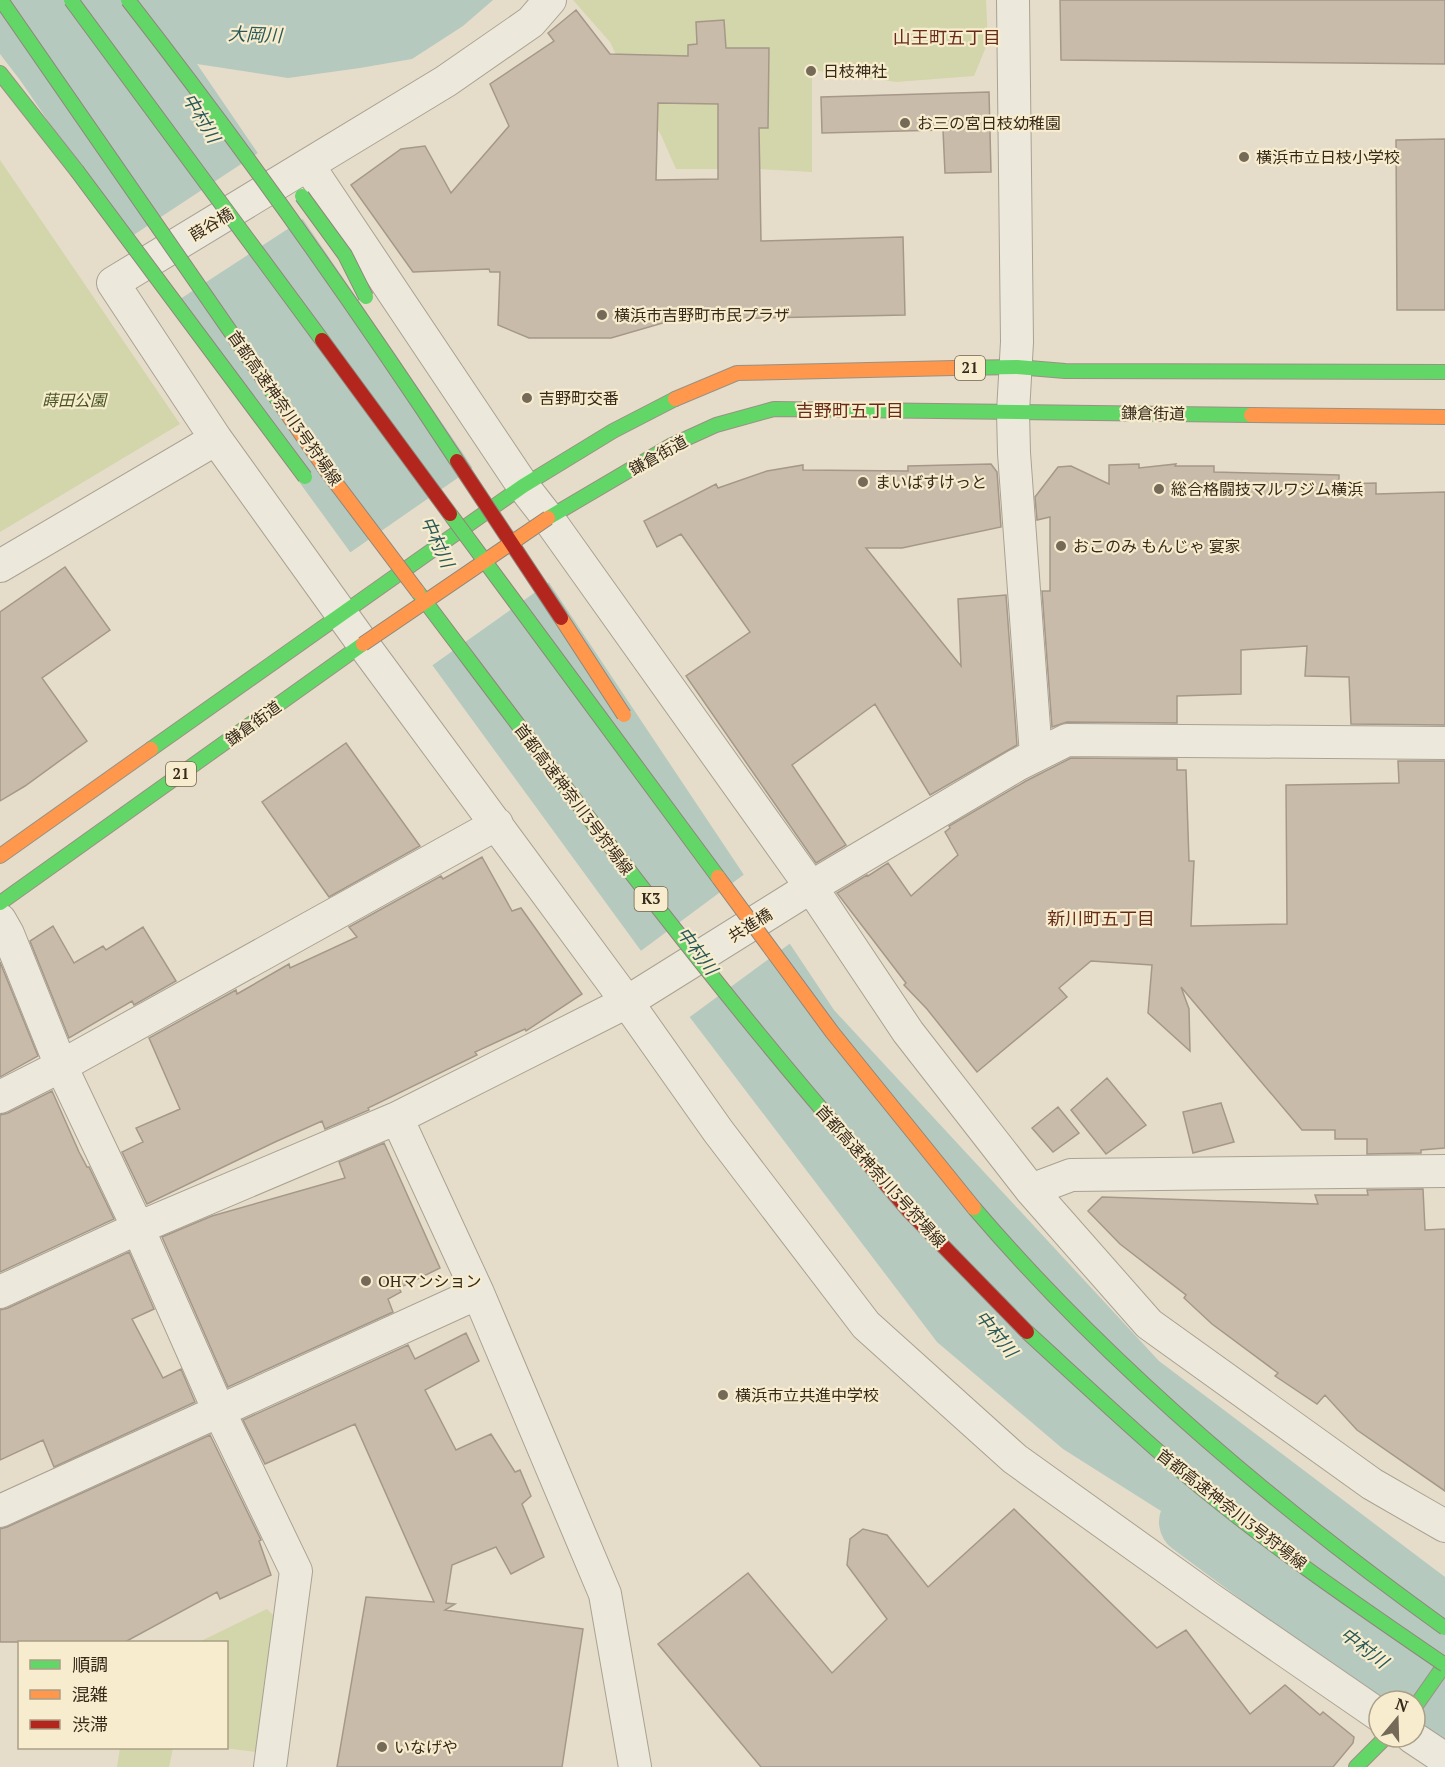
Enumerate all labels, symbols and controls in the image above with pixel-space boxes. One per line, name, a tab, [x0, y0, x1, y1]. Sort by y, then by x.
water label: 大岡川	[228, 21, 284, 47]
district label: 山王町五丁目	[893, 25, 1001, 49]
place label: 日枝神社	[823, 60, 887, 82]
marker: 日枝神社	[804, 64, 818, 78]
water label: 中村川	[178, 88, 227, 149]
place label: お三の宮日枝幼稚園	[917, 112, 1061, 134]
marker: お三の宮日枝幼稚園	[898, 116, 912, 130]
place label: 横浜市立日枝小学校	[1256, 146, 1400, 168]
marker: 横浜市立日枝小学校	[1237, 150, 1251, 164]
street label: 葭谷橋	[185, 202, 237, 246]
place label: 横浜市吉野町市民プラザ	[614, 304, 790, 326]
marker: 横浜市吉野町市民プラザ	[595, 308, 609, 322]
street label: 首都高速神奈川3号狩場線	[223, 326, 347, 490]
road number: 21	[955, 356, 985, 380]
place label: 吉野町交番	[539, 387, 619, 409]
park label: 蒔田公園	[42, 389, 108, 411]
marker: 吉野町交番	[520, 391, 534, 405]
district label: 吉野町五丁目	[796, 398, 904, 422]
street label: 鎌倉街道	[1121, 401, 1185, 425]
street label: 鎌倉街道	[625, 430, 691, 480]
place label: まいばすけっと	[875, 471, 987, 493]
marker: まいばすけっと	[856, 475, 870, 489]
place label: 総合格闘技マルワジム横浜	[1171, 478, 1363, 500]
marker: 総合格闘技マルワジム横浜	[1152, 482, 1166, 496]
water label: 中村川	[416, 512, 461, 573]
place label: おこのみ もんじゃ 宴家	[1073, 535, 1241, 557]
marker: おこのみ もんじゃ 宴家	[1054, 539, 1068, 553]
street label: 鎌倉街道	[221, 695, 285, 751]
street label: 首都高速神奈川3号狩場線	[510, 719, 638, 879]
road number: 21	[166, 762, 196, 786]
road number: K3	[634, 887, 668, 911]
street label: 共進橋	[724, 903, 776, 947]
district label: 新川町五丁目	[1047, 906, 1155, 930]
water label: 中村川	[672, 922, 725, 981]
street label: 首都高速神奈川3号狩場線	[811, 1100, 951, 1252]
place label: OHマンション	[378, 1270, 482, 1292]
marker: OHマンション	[359, 1274, 373, 1288]
water label: 中村川	[970, 1305, 1024, 1363]
place label: 横浜市立共進中学校	[735, 1384, 879, 1406]
marker: 横浜市立共進中学校	[716, 1388, 730, 1402]
street label: 首都高速神奈川3号狩場線	[1153, 1444, 1311, 1574]
water label: 中村川	[1336, 1621, 1395, 1674]
legend	[18, 1641, 228, 1749]
text: 順調	[72, 1652, 108, 1676]
text: 混雑	[72, 1682, 108, 1706]
north arrow	[1367, 1689, 1427, 1749]
text: N	[1393, 1692, 1411, 1717]
text: 渋滞	[72, 1712, 108, 1736]
place label: いなげや	[394, 1736, 458, 1758]
marker: いなげや	[375, 1740, 389, 1754]

